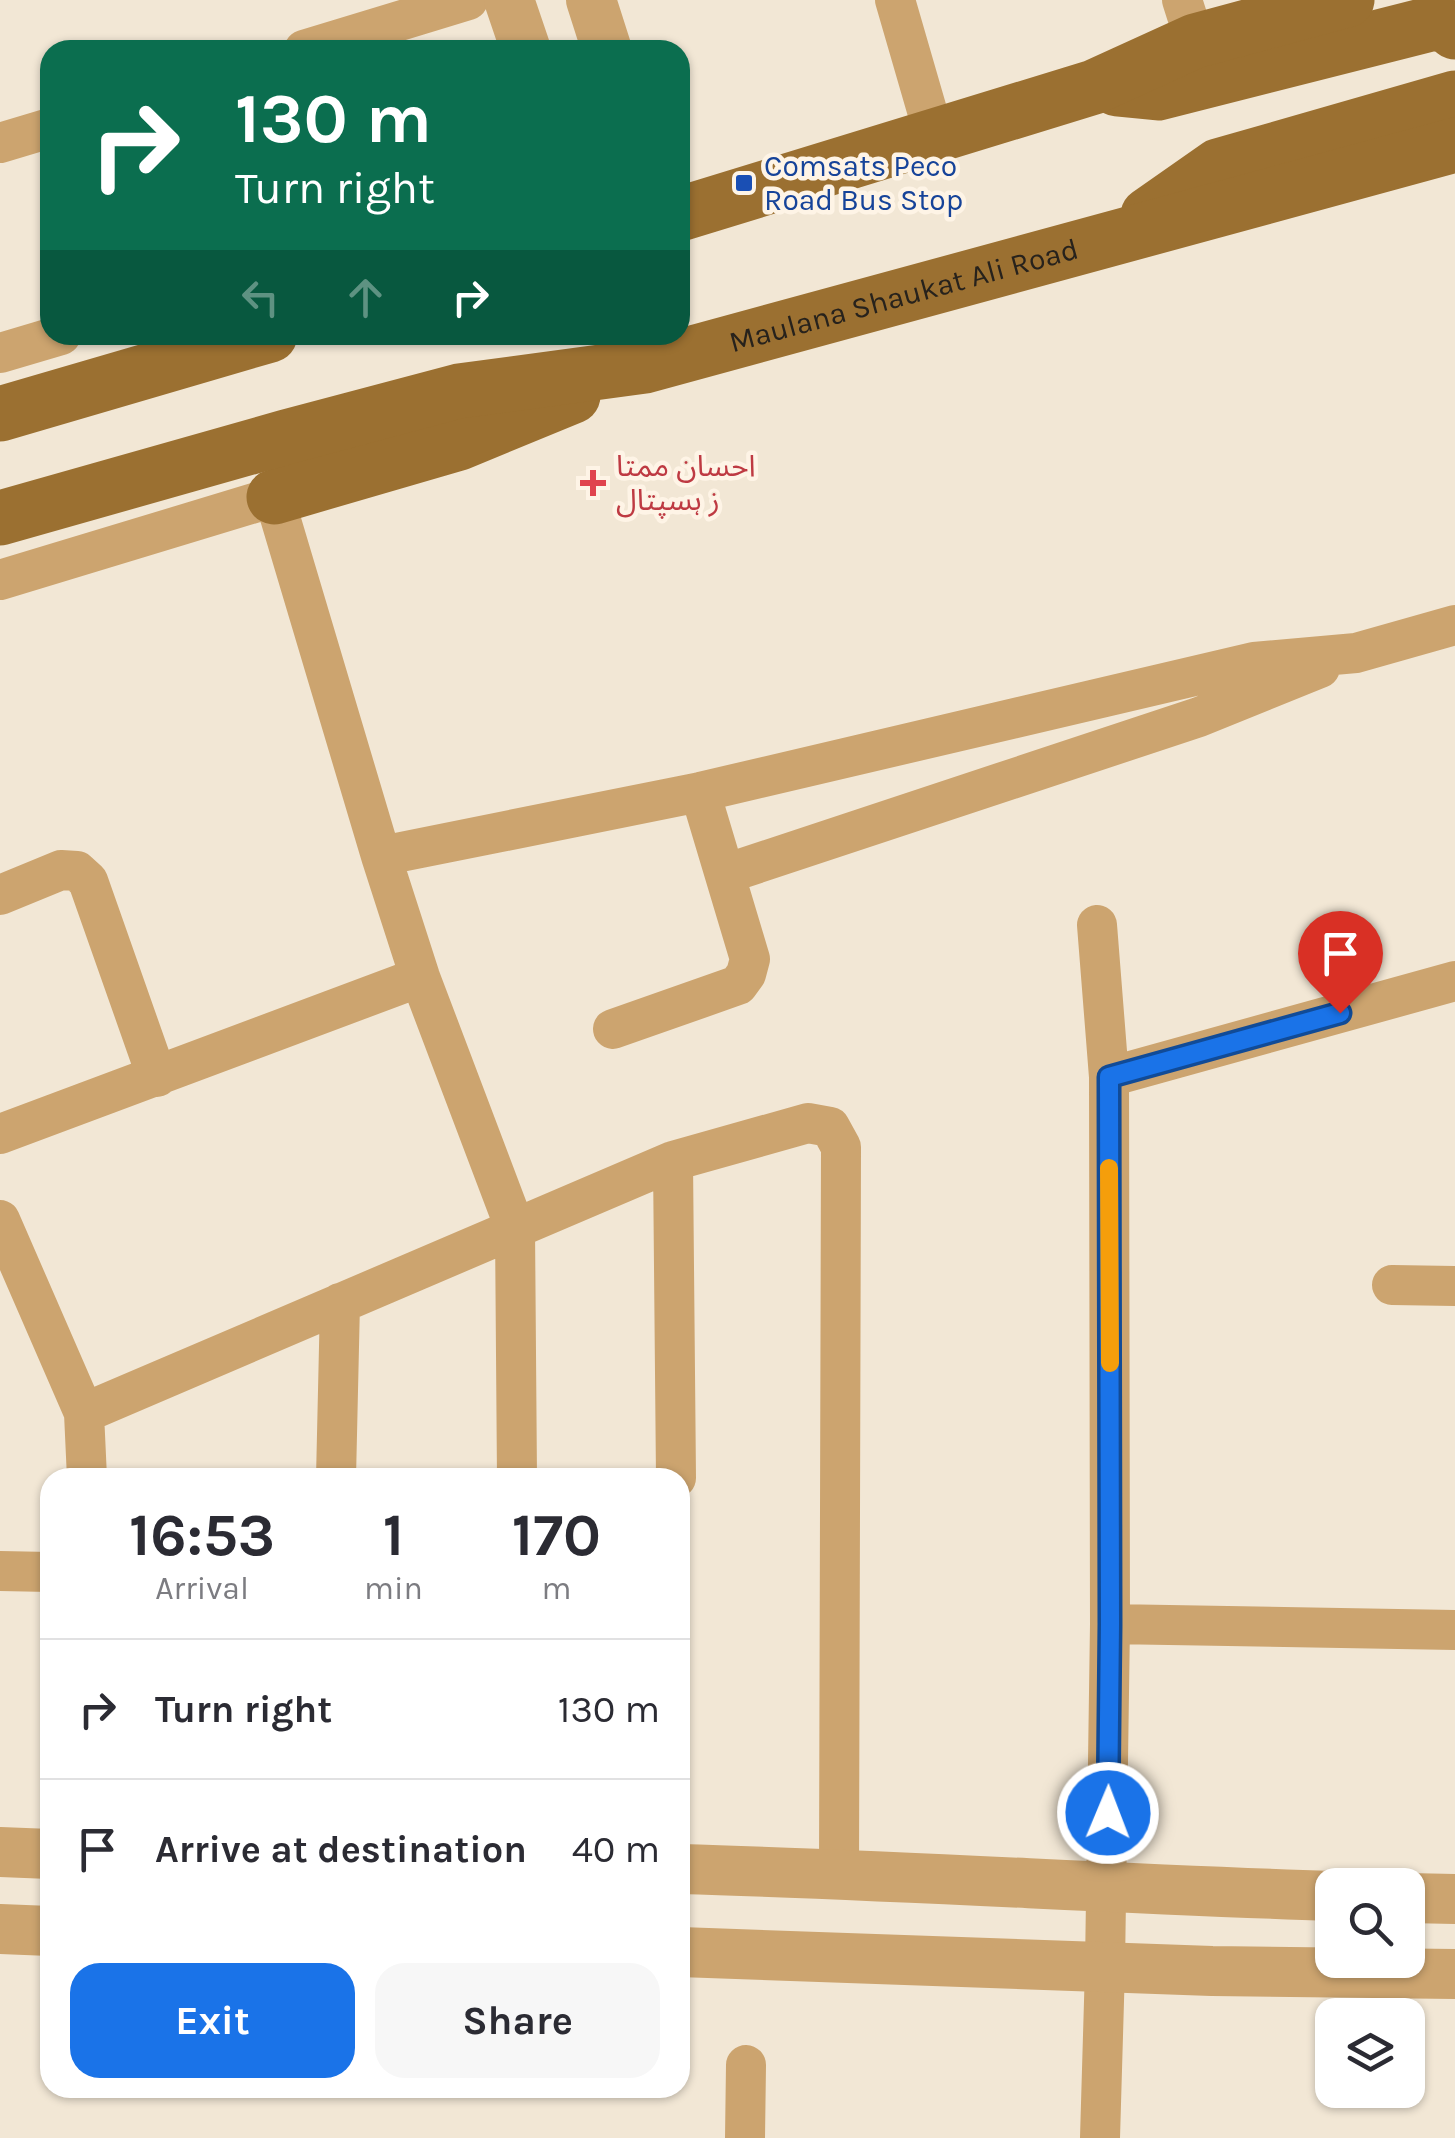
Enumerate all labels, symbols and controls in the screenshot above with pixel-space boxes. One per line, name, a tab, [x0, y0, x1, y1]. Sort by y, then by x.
text: 130 m	[235, 78, 432, 160]
icon: right	[70, 80, 200, 210]
place label: Comsats Peco Road Bus Stop	[764, 148, 963, 218]
text: Turn right	[235, 162, 435, 214]
marker: Comsats Peco Road Bus Stop	[733, 172, 755, 194]
street label: Maulana Shaukat Ali Road	[725, 231, 1082, 360]
icon: left	[233, 270, 288, 325]
icon: ahead	[338, 270, 393, 325]
icon: right	[443, 270, 498, 325]
place label: احسان ممتا ز ہسپتال	[616, 448, 756, 519]
marker: احسان ممتا ز ہسپتال	[580, 470, 606, 496]
pin	[1298, 911, 1383, 1014]
icon: arrive	[1313, 926, 1368, 981]
text: 16:53	[129, 1500, 275, 1570]
text: 1	[383, 1500, 404, 1570]
text: 170	[512, 1500, 601, 1570]
text: Arrival	[155, 1570, 249, 1607]
text: min	[364, 1570, 423, 1607]
text: m	[541, 1570, 571, 1607]
icon: right	[70, 1682, 125, 1737]
text: Turn right	[155, 1687, 332, 1732]
text: 130 m	[558, 1687, 660, 1732]
position arrow	[1056, 1761, 1160, 1865]
icon: arrive	[70, 1822, 125, 1877]
text: Arrive at destination	[155, 1827, 527, 1872]
text: 40 m	[572, 1827, 660, 1872]
map controls	[1315, 1868, 1425, 2108]
button: search	[1315, 1868, 1425, 1978]
button: Exit	[70, 1963, 355, 2078]
button: Share	[375, 1963, 660, 2078]
button: layers	[1315, 1998, 1425, 2108]

